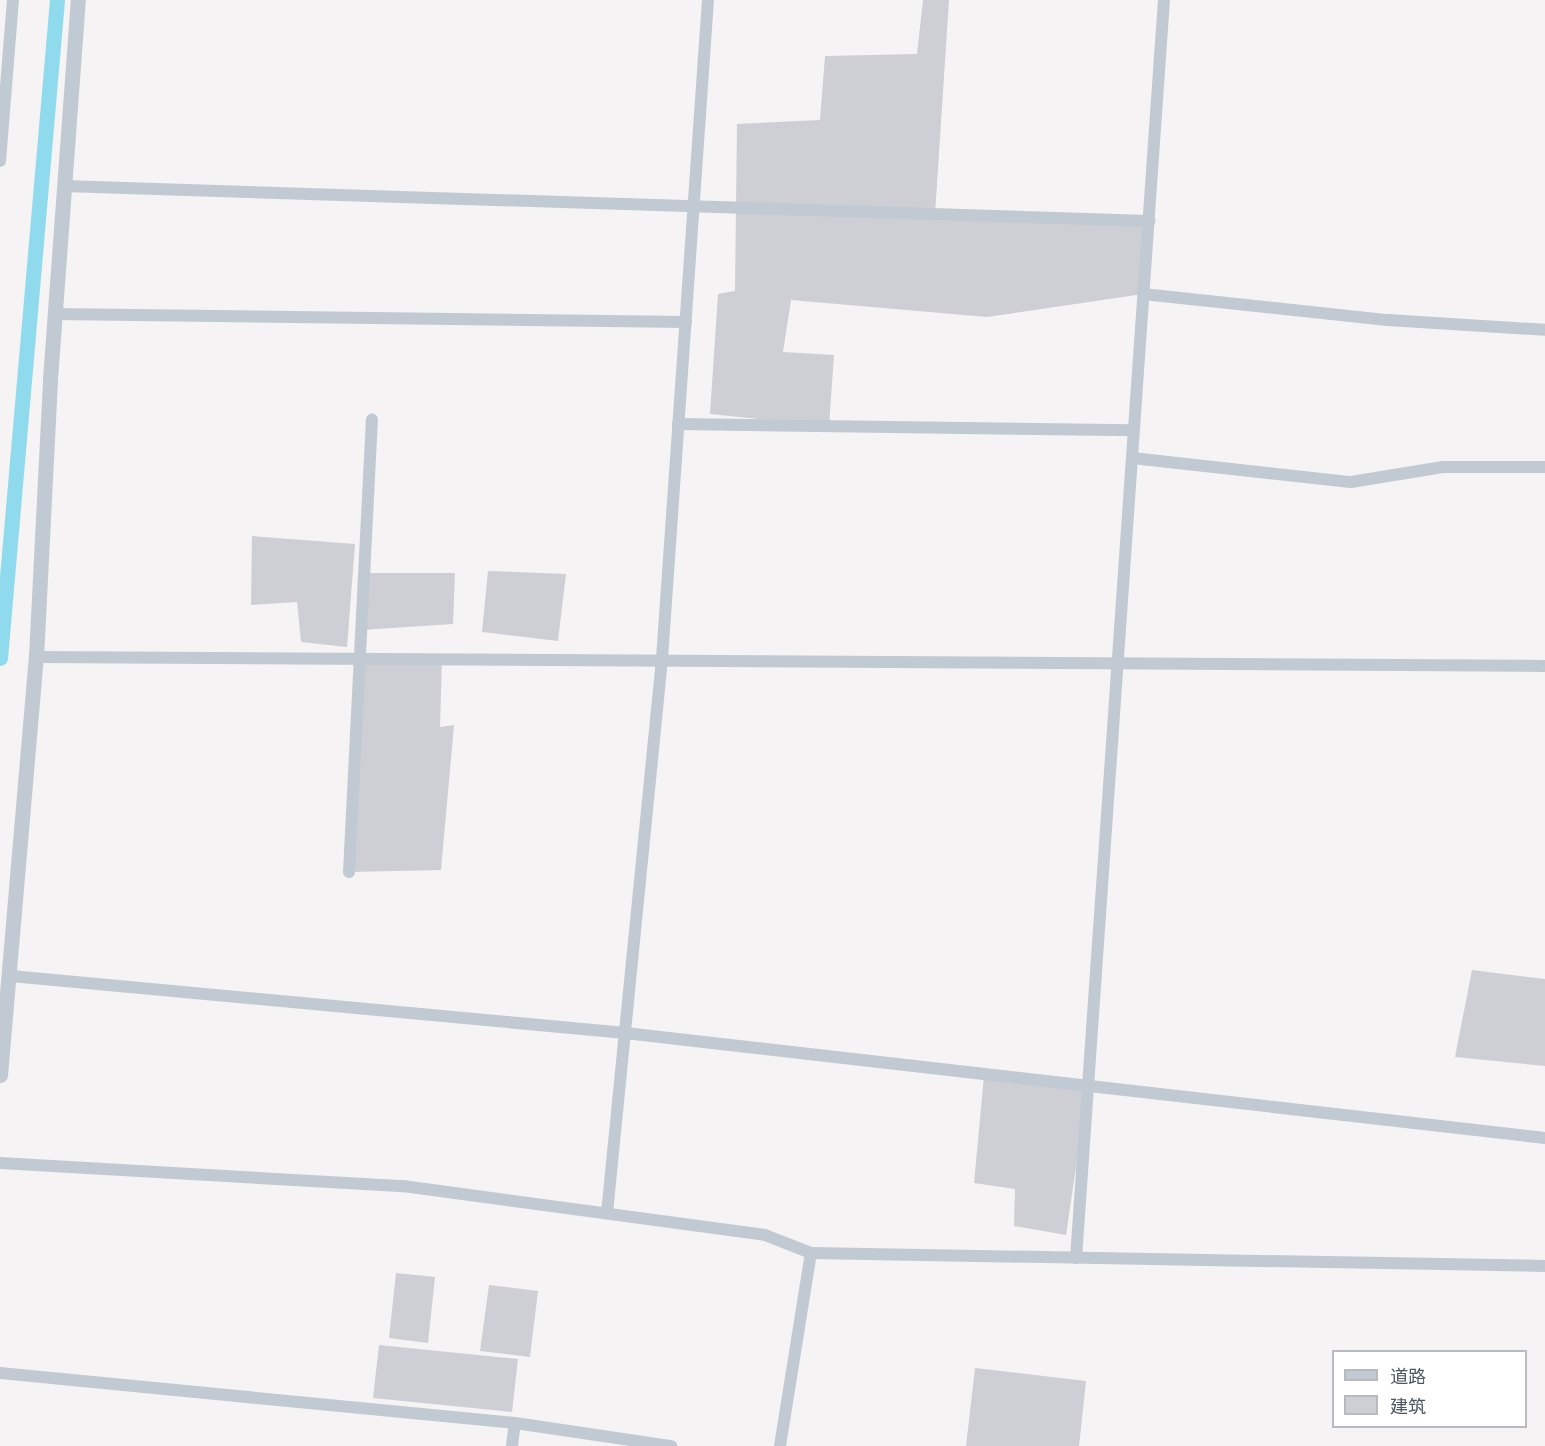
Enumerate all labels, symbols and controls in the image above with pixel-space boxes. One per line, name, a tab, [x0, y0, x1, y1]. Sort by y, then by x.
legend	[1332, 1350, 1527, 1428]
text: 道路	[1390, 1366, 1426, 1387]
text: 建筑	[1390, 1396, 1426, 1417]

